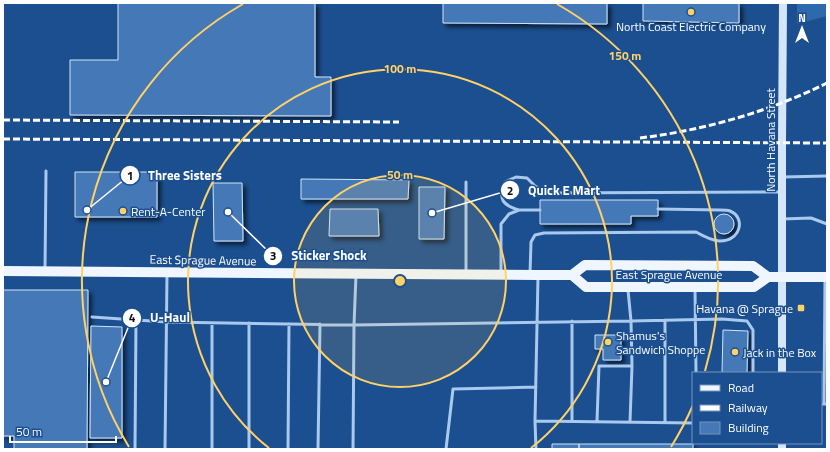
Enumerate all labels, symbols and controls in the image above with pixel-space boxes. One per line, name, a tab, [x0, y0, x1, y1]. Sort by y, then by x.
marker: North Coast Electric Company	[686, 7, 696, 17]
north arrow	[782, 8, 822, 48]
text: N	[798, 10, 806, 26]
place label: North Coast Electric Company	[616, 17, 766, 36]
text: 150 m	[609, 46, 641, 65]
text: 100 m	[384, 59, 416, 78]
street label: North Havana Street	[761, 87, 780, 192]
callout: Three Sisters	[120, 163, 230, 188]
text: Three Sisters	[148, 165, 222, 185]
text: 50 m	[387, 165, 413, 184]
text: 1	[127, 166, 133, 185]
callout: Quick E Mart	[500, 178, 608, 203]
text: Quick E Mart	[528, 180, 600, 200]
text: 2	[507, 181, 513, 200]
place label: Rent-A-Center	[131, 202, 205, 221]
marker: Rent-A-Center	[118, 206, 128, 216]
callout: Sticker Shock	[263, 243, 375, 268]
text: Sticker Shock	[291, 245, 367, 265]
text: 3	[270, 246, 276, 265]
street label: East Sprague Avenue	[149, 250, 257, 270]
street label: East Sprague Avenue	[616, 265, 722, 284]
centre of rings	[393, 274, 407, 288]
place label: Havana @ Sprague	[696, 299, 793, 318]
marker: Havana @ Sprague	[796, 303, 806, 313]
callout: U-Haul	[122, 305, 198, 330]
text: U-Haul	[150, 307, 190, 327]
text: 4	[129, 308, 136, 327]
place label: Shamus's Sandwich Shoppe	[616, 326, 705, 359]
marker: Shamus's Sandwich Shoppe	[603, 337, 613, 347]
place label: Jack in the Box	[743, 343, 817, 362]
marker: Jack in the Box	[730, 347, 740, 357]
legend	[692, 372, 822, 444]
text: Road	[728, 378, 754, 397]
text: Railway	[728, 398, 768, 417]
scale bar	[10, 418, 116, 444]
text: Building	[728, 418, 769, 437]
text: 50 m	[16, 422, 42, 441]

